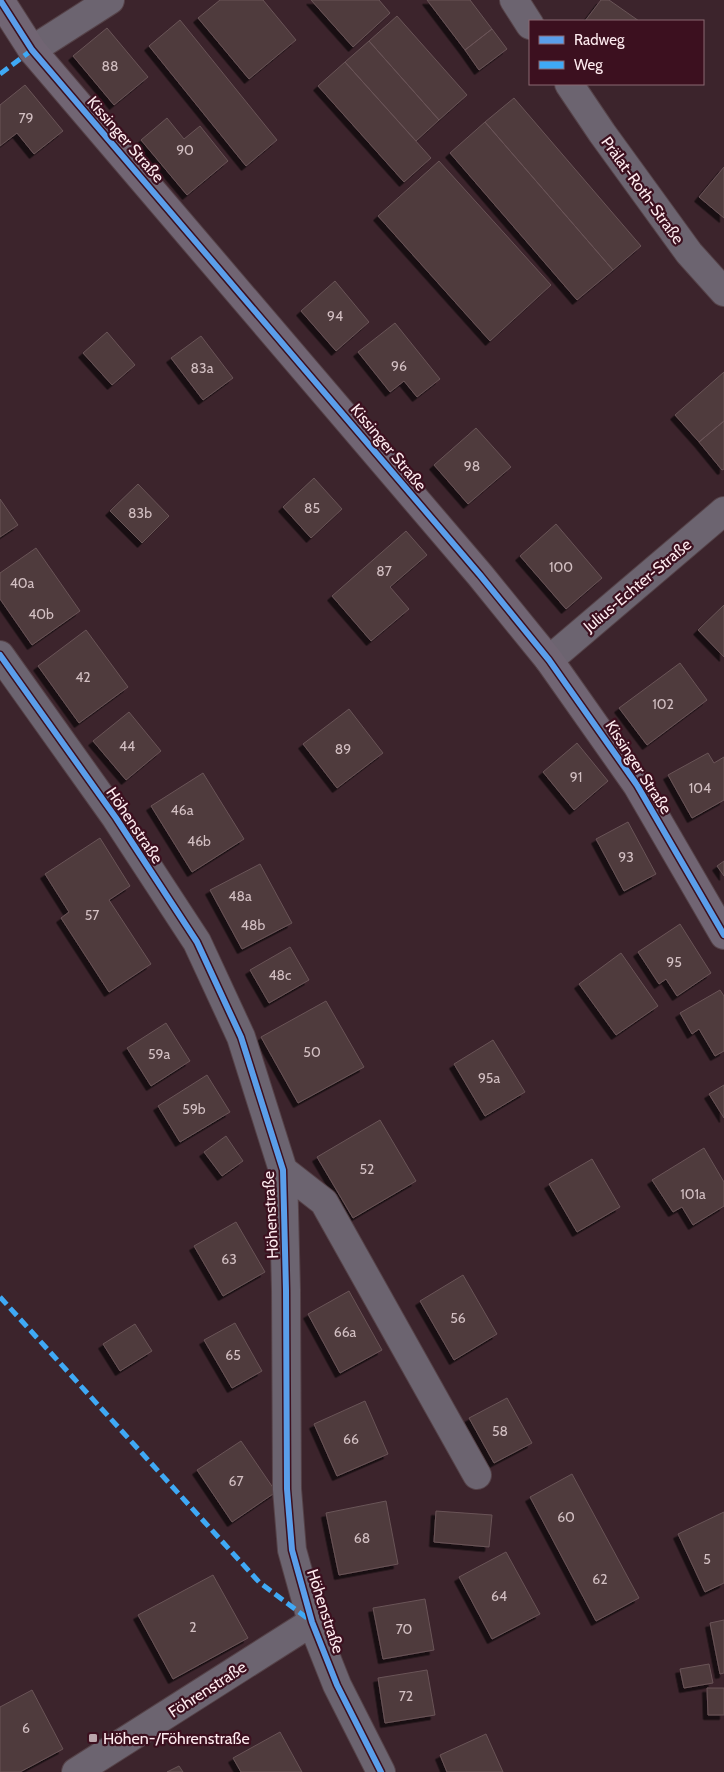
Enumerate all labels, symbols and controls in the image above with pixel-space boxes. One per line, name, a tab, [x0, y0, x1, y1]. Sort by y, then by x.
legend	[529, 20, 704, 85]
text: Radweg	[574, 31, 625, 49]
text: Weg	[574, 56, 603, 74]
house number: 88	[102, 57, 118, 75]
street label: Kissinger Straße	[83, 92, 168, 186]
house number: 79	[19, 109, 34, 127]
street label: Prälat-Roth-Straße	[597, 133, 688, 248]
house number: 90	[176, 141, 194, 159]
house number: 94	[327, 307, 343, 325]
house number: 96	[391, 357, 407, 375]
house number: 83a	[191, 359, 214, 377]
street label: Kissinger Straße	[347, 400, 431, 495]
house number: 98	[464, 457, 480, 475]
house number: 85	[304, 499, 320, 517]
house number: 83b	[128, 504, 152, 522]
street label: Julius-Echter-Straße	[579, 535, 695, 637]
house number: 100	[549, 558, 573, 576]
house number: 87	[376, 562, 392, 580]
house number: 40a	[10, 574, 35, 592]
house number: 40b	[28, 605, 54, 623]
house number: 42	[75, 668, 91, 686]
house number: 102	[652, 695, 674, 713]
street label: Kissinger Straße	[601, 717, 676, 818]
house number: 44	[119, 737, 135, 755]
house number: 89	[335, 740, 351, 758]
house number: 91	[570, 768, 582, 786]
house number: 104	[689, 779, 711, 797]
street label: Höhenstraße	[102, 784, 167, 867]
house number: 46a	[171, 801, 194, 819]
house number: 46b	[187, 832, 211, 850]
house number: 93	[618, 848, 634, 866]
house number: 48a	[228, 887, 252, 905]
house number: 57	[85, 906, 99, 924]
house number: 48b	[241, 916, 265, 934]
house number: 95	[666, 953, 682, 971]
house number: 48c	[269, 966, 291, 984]
house number: 50	[303, 1043, 321, 1061]
house number: 59a	[148, 1045, 170, 1063]
house number: 95a	[478, 1069, 500, 1087]
house number: 59b	[182, 1100, 206, 1118]
house number: 52	[360, 1160, 374, 1178]
street label: Höhenstraße	[259, 1171, 282, 1259]
house number: 101a	[680, 1185, 706, 1203]
house number: 63	[221, 1250, 237, 1268]
house number: 56	[450, 1309, 466, 1327]
house number: 66a	[334, 1323, 357, 1341]
house number: 65	[225, 1346, 241, 1364]
house number: 58	[492, 1422, 508, 1440]
house number: 66	[343, 1430, 359, 1448]
house number: 67	[229, 1472, 243, 1490]
house number: 60	[557, 1508, 575, 1526]
house number: 68	[354, 1529, 370, 1547]
house number: 5	[703, 1550, 711, 1568]
street label: Höhenstraße	[303, 1567, 348, 1656]
house number: 62	[592, 1570, 608, 1588]
house number: 64	[491, 1587, 507, 1605]
house number: 2	[189, 1618, 197, 1636]
house number: 70	[396, 1620, 413, 1638]
street label: Föhrenstraße	[165, 1657, 250, 1722]
house number: 72	[399, 1687, 413, 1705]
house number: 6	[22, 1719, 30, 1737]
place label: Höhen-/Föhrenstraße	[103, 1729, 250, 1748]
marker: Höhen-/Föhrenstraße	[87, 1732, 99, 1744]

